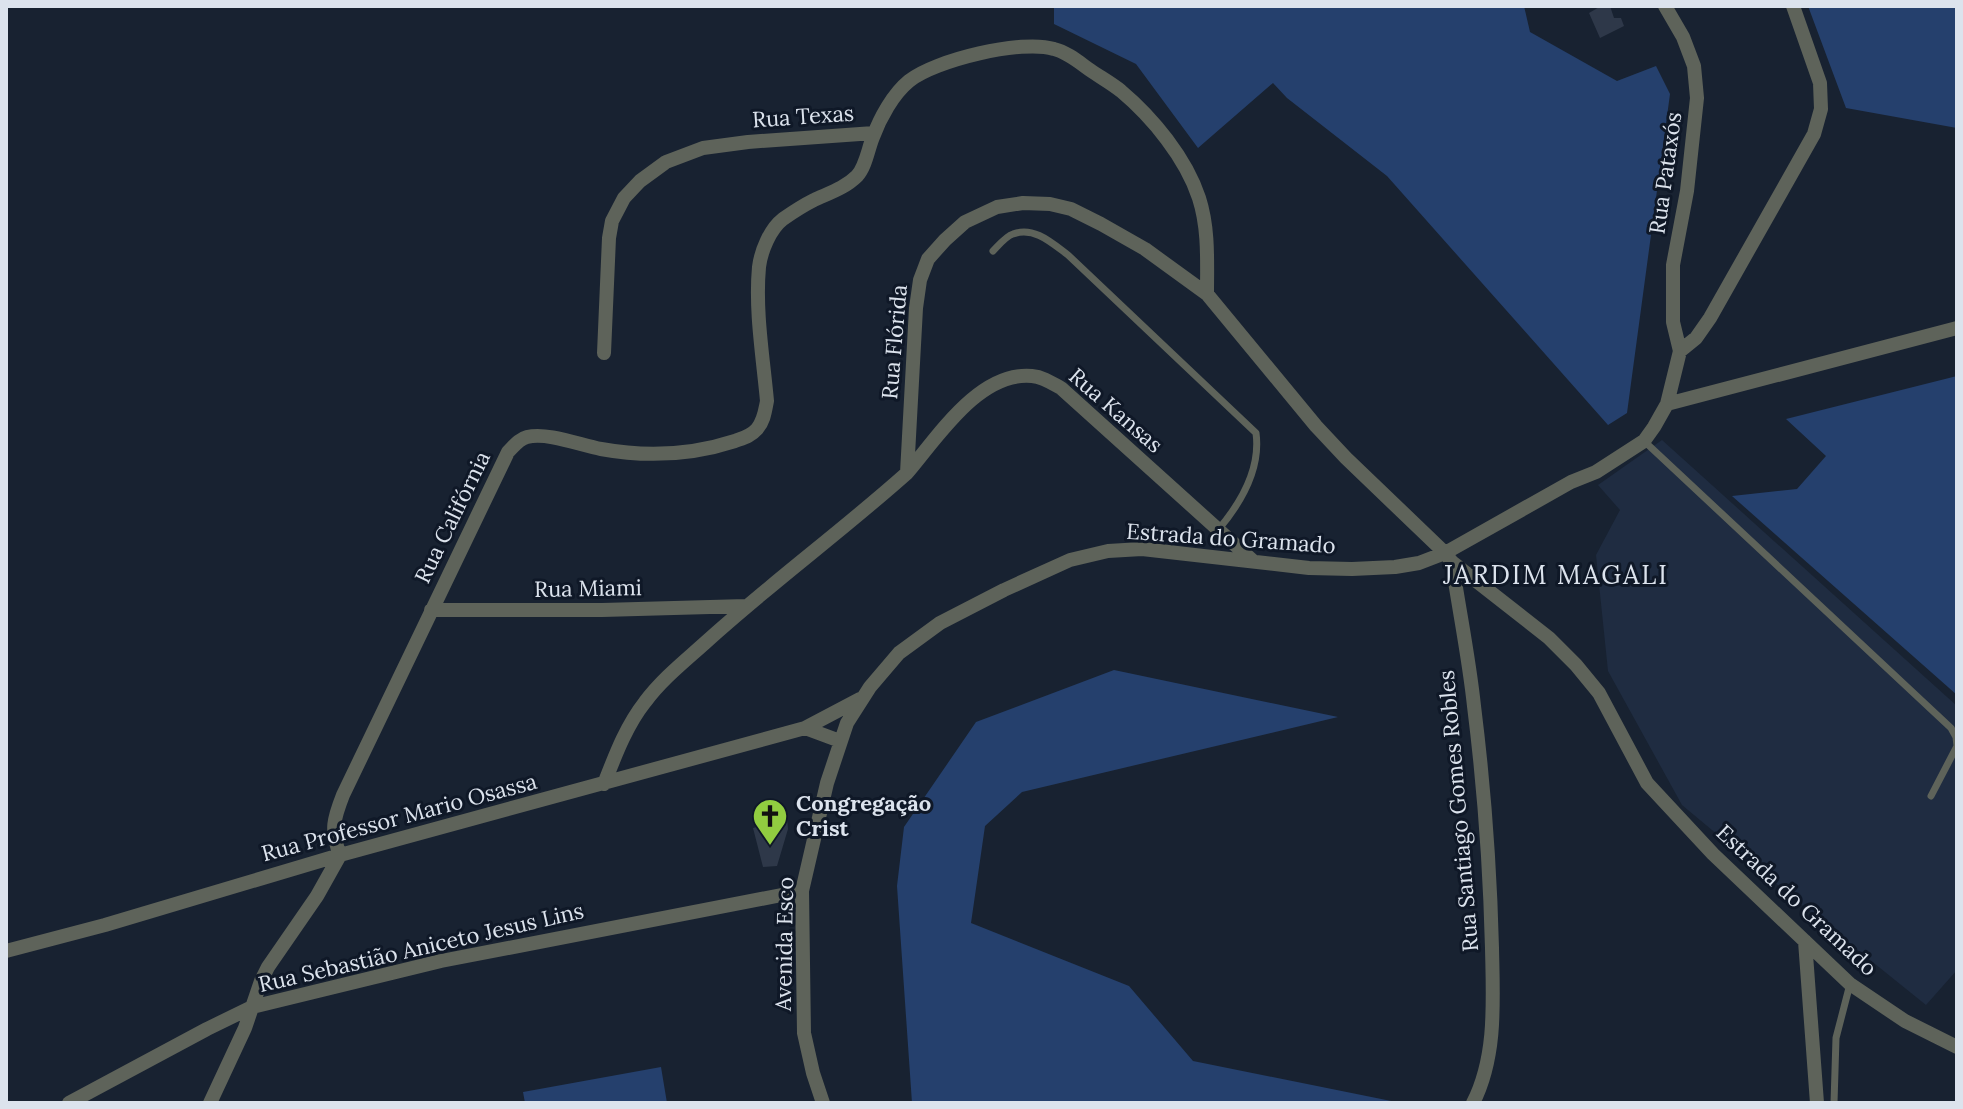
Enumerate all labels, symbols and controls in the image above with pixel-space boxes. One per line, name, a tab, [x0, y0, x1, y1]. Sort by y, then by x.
street label: Rua Texas	[751, 98, 855, 134]
street label: Rua Pataxós	[1643, 110, 1687, 236]
street label: Rua Flórida	[875, 283, 913, 401]
street label: Rua Kansas	[1063, 362, 1169, 458]
street label: Rua Califórnia	[408, 446, 496, 588]
street label: Estrada do Gramado	[1125, 517, 1337, 559]
district label: JARDIM MAGALI	[1442, 558, 1669, 591]
street label: Rua Miami	[534, 573, 642, 603]
street label: Rua Santiago Gomes Robles	[1432, 669, 1484, 953]
street label: Rua Professor Mario Osassa	[258, 767, 540, 867]
place label: Congregação Crist	[796, 789, 931, 842]
church icon: Congregação Crist	[751, 797, 789, 847]
street label: Estrada do Gramado	[1711, 818, 1883, 982]
street label: Avenida Esco	[769, 877, 799, 1012]
street label: Rua Sebastião Aniceto Jesus Lins	[256, 896, 586, 998]

